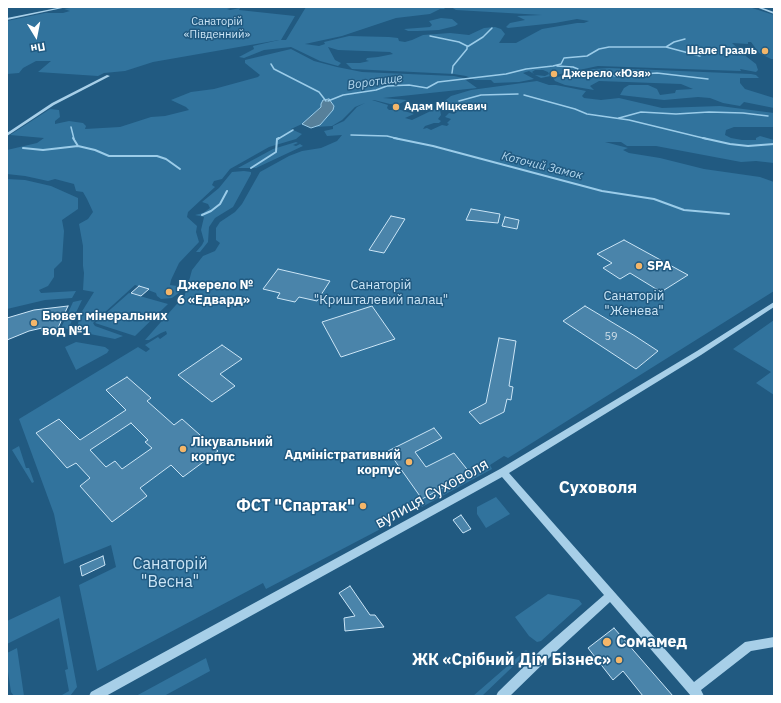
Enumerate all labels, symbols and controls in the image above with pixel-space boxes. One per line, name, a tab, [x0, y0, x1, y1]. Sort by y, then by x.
park label: Санаторій «Південний»	[184, 15, 250, 41]
north arrow	[16, 16, 56, 56]
text: Пн	[30, 40, 46, 56]
place label: Шале Грааль	[687, 44, 757, 58]
marker: Шале Грааль	[760, 46, 770, 56]
place label: Джерело «Юзя»	[562, 67, 651, 81]
marker: Джерело «Юзя»	[549, 69, 559, 79]
water label: Воротище	[347, 71, 403, 93]
place label: Адам Міцкевич	[404, 100, 487, 114]
marker: Адам Міцкевич	[391, 102, 401, 112]
water label: Коточий Замок	[500, 149, 584, 183]
place label: SPA	[647, 258, 672, 274]
marker: SPA	[634, 261, 644, 271]
place label: Джерело № 6 «Едвард»	[177, 277, 253, 308]
park label: Санаторій "Кришталевий палац"	[314, 277, 448, 308]
marker: Джерело № 6 «Едвард»	[164, 287, 174, 297]
park label: Санаторій "Женева"	[603, 288, 665, 319]
place label: Бювет мінеральних вод №1	[42, 308, 168, 339]
marker: Бювет мінеральних вод №1	[29, 318, 39, 328]
house number: 59	[604, 330, 618, 344]
place label: Лікувальний корпус	[191, 434, 273, 465]
marker: Лікувальний корпус	[178, 444, 188, 454]
place label: Адміністративний корпус	[285, 447, 401, 478]
street label: вулиця Суховоля	[372, 455, 492, 533]
marker: Адміністративний корпус	[404, 457, 414, 467]
district label: Суховоля	[559, 478, 637, 498]
place label: ФСТ "Спартак"	[236, 496, 355, 516]
marker: ФСТ "Спартак"	[358, 501, 368, 511]
park label: Санаторій "Весна"	[132, 554, 208, 592]
place label: Сомамед	[616, 632, 687, 652]
marker: Сомамед	[601, 636, 613, 648]
place label: ЖК «Срібний Дім Бізнес»	[412, 650, 611, 670]
marker: ЖК «Срібний Дім Бізнес»	[614, 655, 624, 665]

